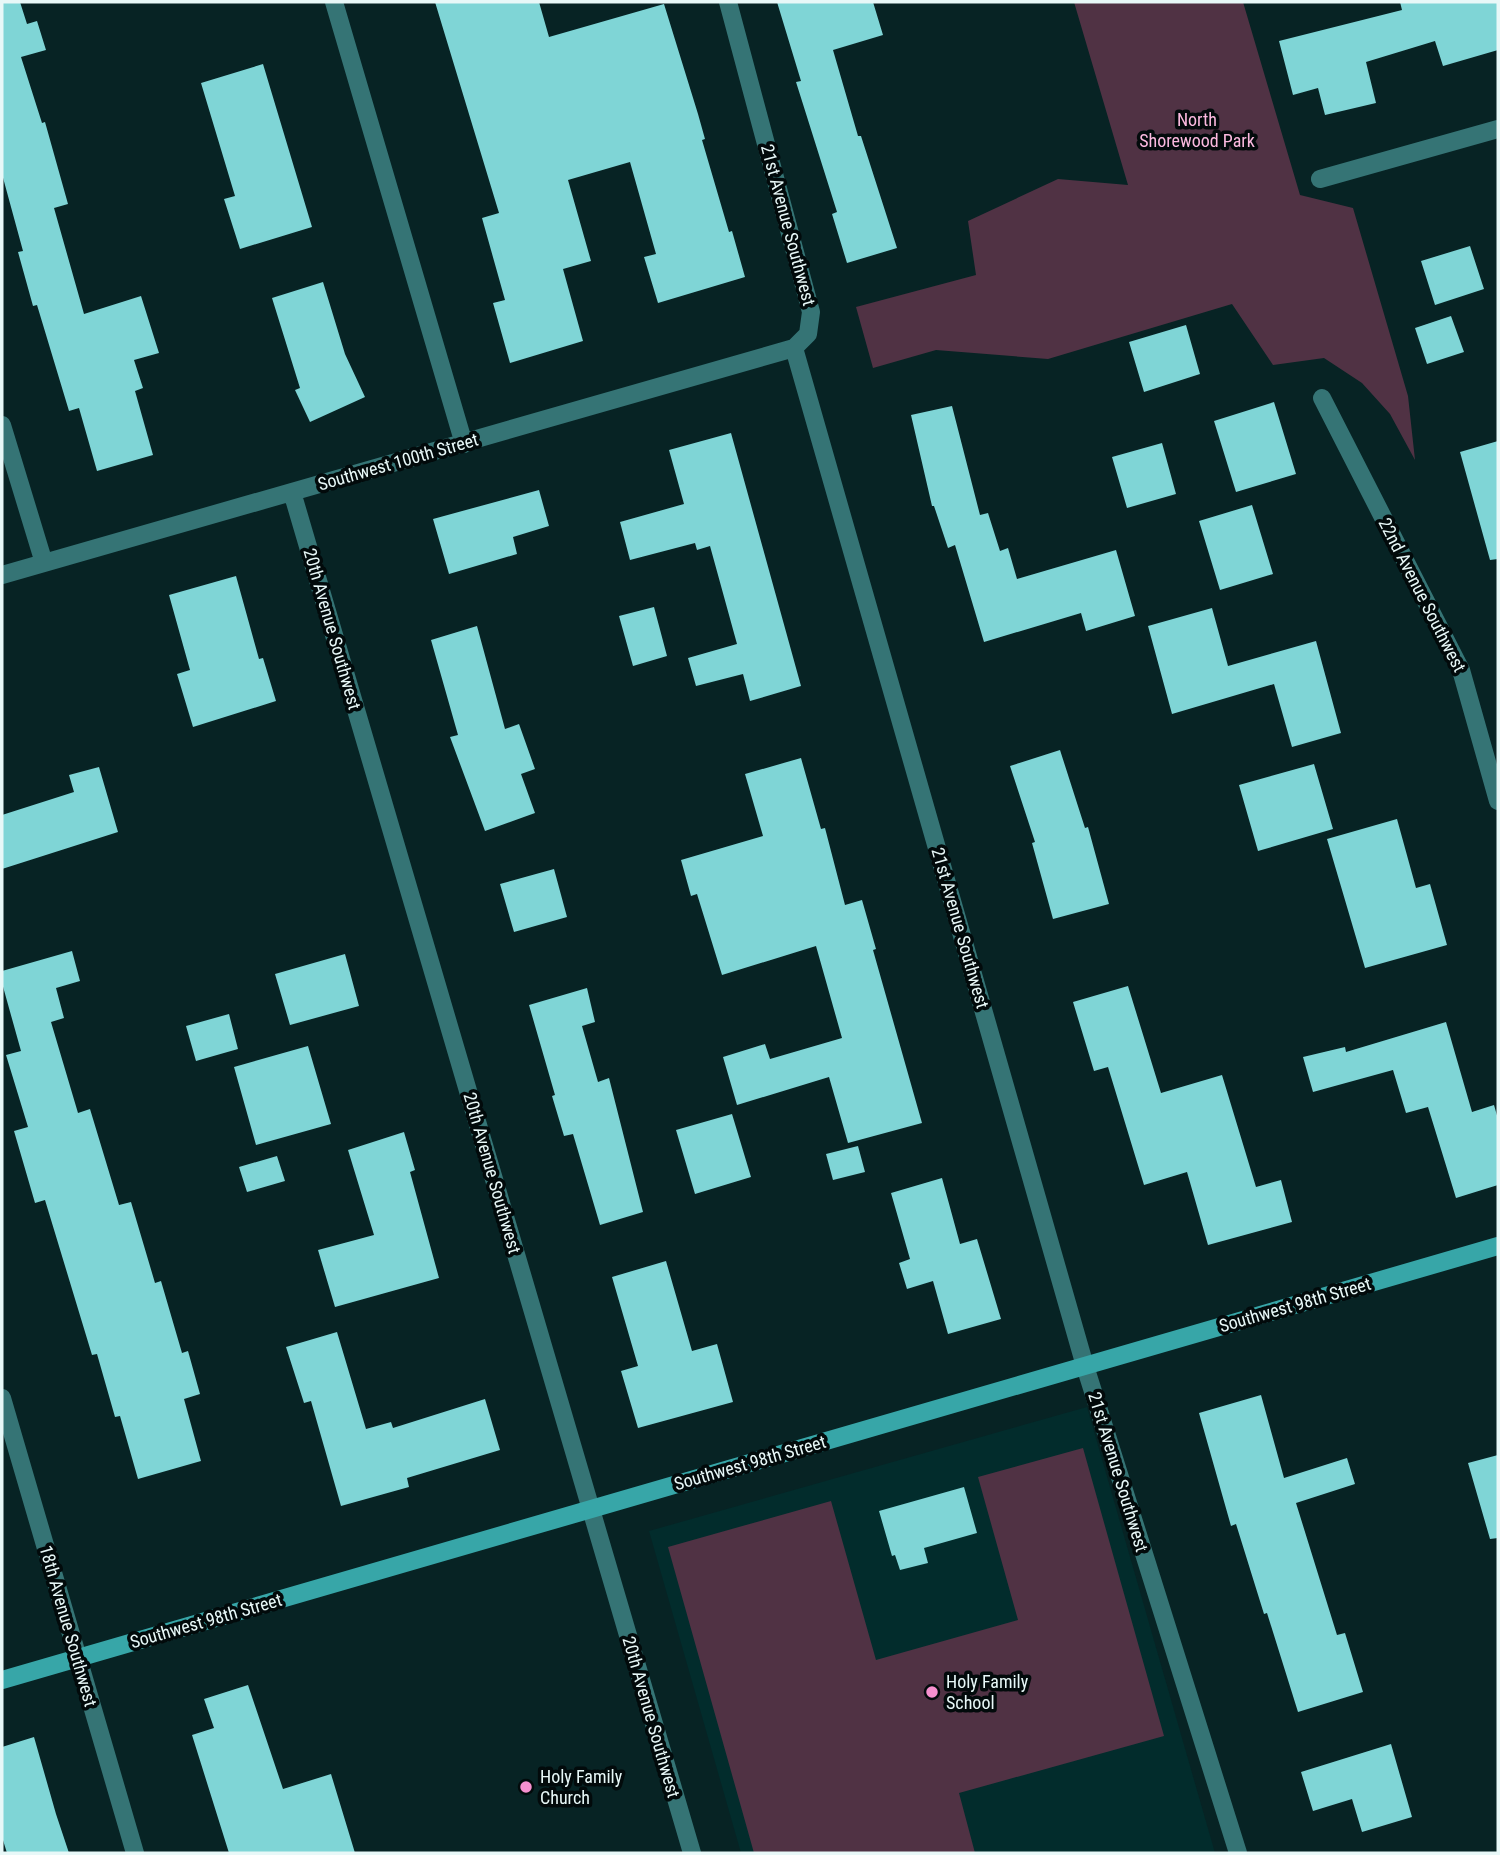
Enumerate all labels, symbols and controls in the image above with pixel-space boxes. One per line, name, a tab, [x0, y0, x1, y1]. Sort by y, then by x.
park label: North Shorewood Park	[1139, 109, 1255, 151]
street label: 21st Avenue Southwest	[757, 142, 820, 308]
street label: Southwest 100th Street	[315, 429, 480, 494]
street label: 22nd Avenue Southwest	[1374, 514, 1470, 675]
street label: 20th Avenue Southwest	[299, 546, 366, 712]
street label: 21st Avenue Southwest	[927, 845, 993, 1011]
street label: 20th Avenue Southwest	[459, 1090, 526, 1256]
street label: Southwest 98th Street	[1217, 1273, 1373, 1336]
street label: 21st Avenue Southwest	[1084, 1389, 1153, 1554]
street label: Southwest 98th Street	[672, 1431, 828, 1494]
street label: 18th Avenue Southwest	[35, 1543, 102, 1709]
street label: Southwest 98th Street	[128, 1589, 284, 1652]
street label: 20th Avenue Southwest	[618, 1634, 685, 1800]
place label: Holy Family School	[946, 1671, 1029, 1713]
marker: Holy Family School	[924, 1684, 940, 1700]
place label: Holy Family Church	[540, 1766, 623, 1808]
marker: Holy Family Church	[518, 1779, 534, 1795]

